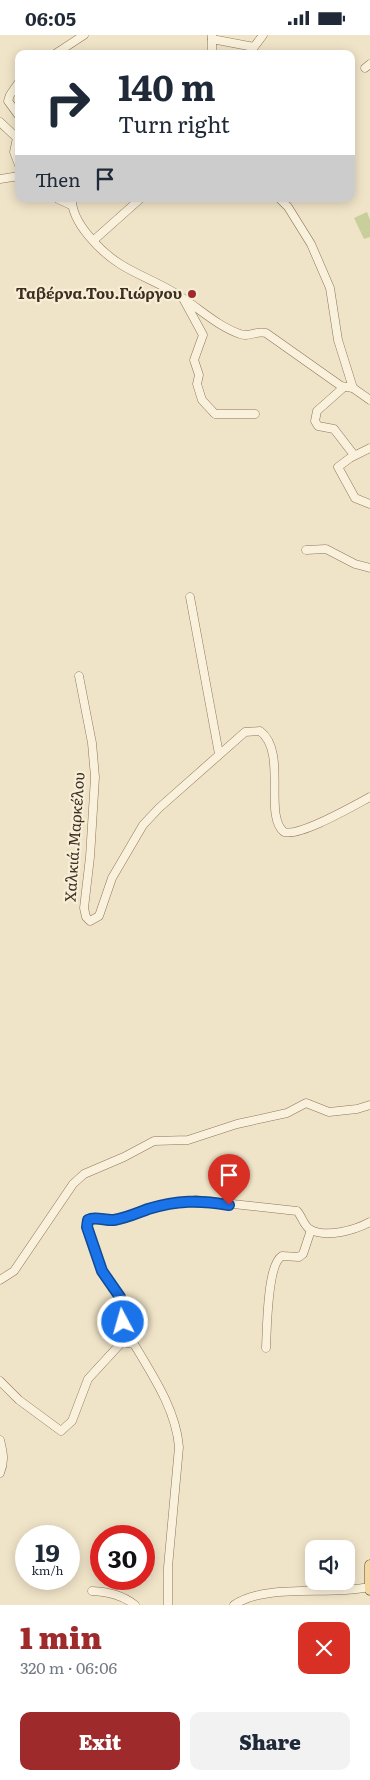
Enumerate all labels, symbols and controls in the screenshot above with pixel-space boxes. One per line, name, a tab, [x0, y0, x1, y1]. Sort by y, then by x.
text: 06:05	[25, 4, 76, 32]
text: 140 m	[118, 60, 216, 112]
icon: right	[35, 70, 100, 135]
text: Turn right	[118, 107, 230, 140]
text: Then	[35, 165, 81, 193]
icon: arrive	[91, 165, 119, 193]
place label: Ταβέρνα.Του.Γιώργου	[16, 281, 182, 304]
marker: Ταβέρνα.Του.Γιώργου	[186, 288, 198, 300]
street label: Χαλκιά.Μαρκέλου	[57, 771, 90, 903]
pin	[208, 1154, 250, 1205]
icon: arrive	[215, 1161, 243, 1189]
position arrow	[96, 1295, 148, 1347]
speed limit sign: 30	[90, 1525, 155, 1590]
text: 19	[35, 1533, 60, 1570]
map controls	[305, 1540, 355, 1590]
button: sound	[305, 1540, 355, 1590]
text: km/h	[32, 1561, 63, 1579]
text: 1 min	[20, 1614, 102, 1658]
button: close	[298, 1622, 350, 1674]
text: 320 m · 06:06	[20, 1655, 117, 1679]
button: Exit	[20, 1712, 180, 1770]
button: Share	[190, 1712, 350, 1770]

